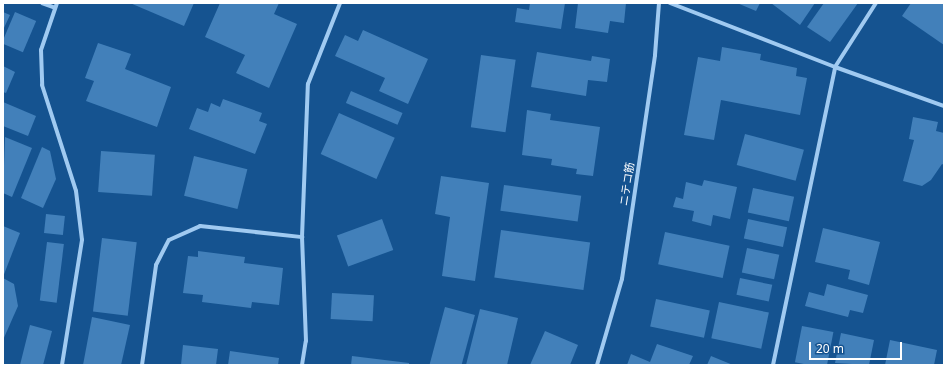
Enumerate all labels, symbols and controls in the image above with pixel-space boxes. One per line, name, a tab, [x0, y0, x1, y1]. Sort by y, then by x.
street label: ニテコ筋	[617, 161, 637, 207]
scale bar	[811, 334, 904, 360]
text: 20 m	[816, 340, 844, 357]

